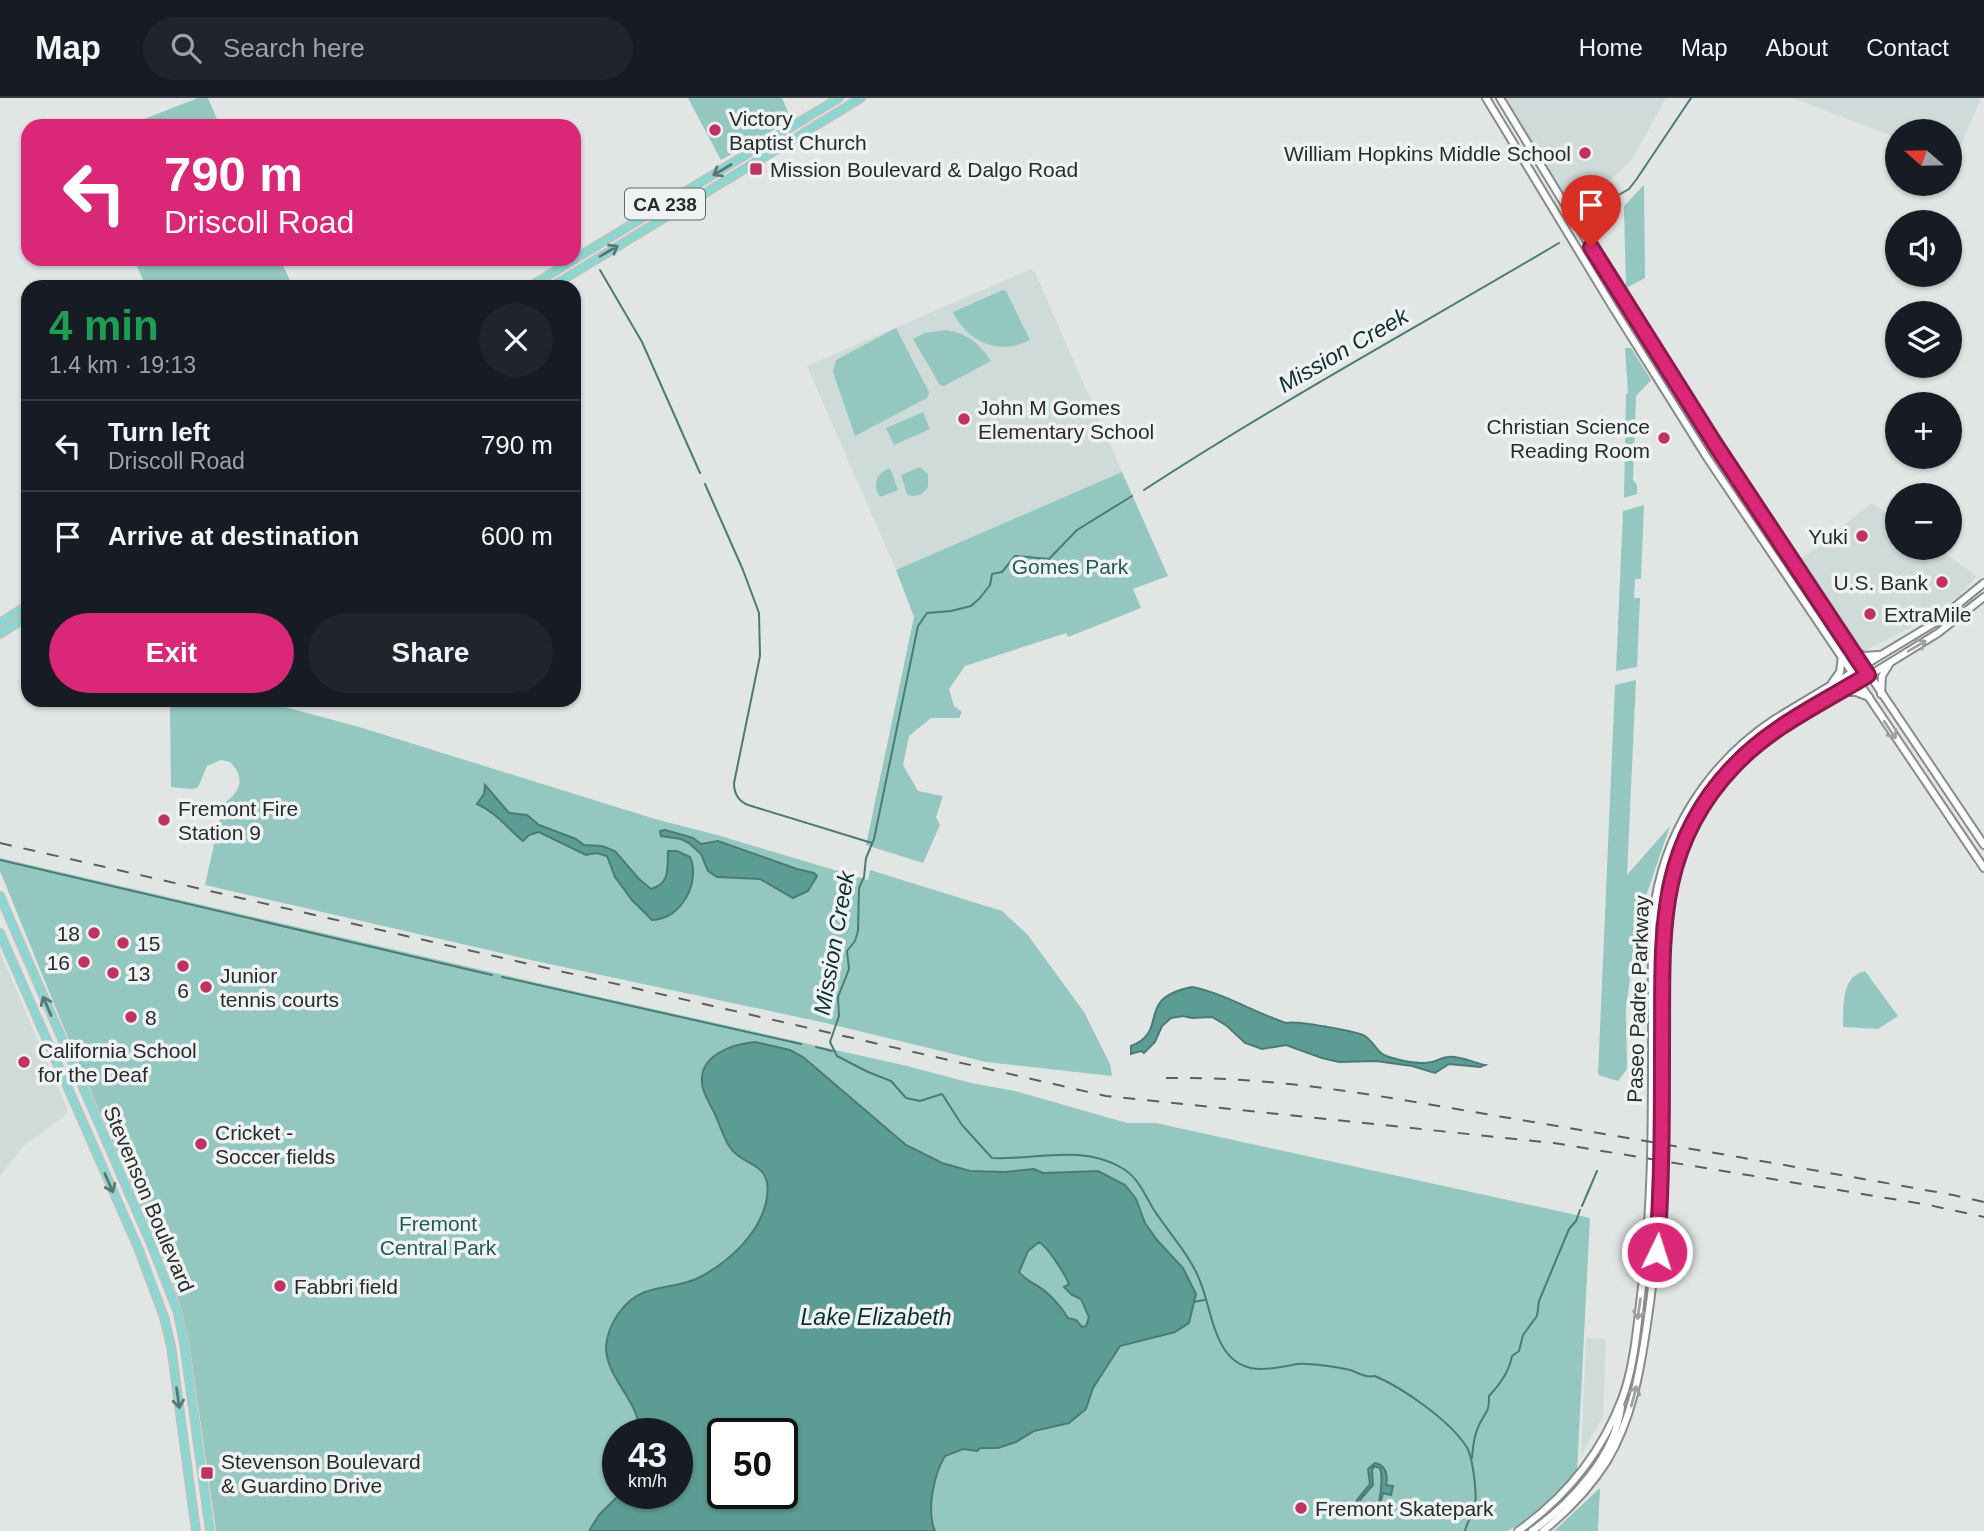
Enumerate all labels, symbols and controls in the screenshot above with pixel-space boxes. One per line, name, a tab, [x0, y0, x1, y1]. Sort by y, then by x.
search box	[143, 17, 633, 80]
text: Map	[35, 29, 101, 66]
icon: search	[167, 29, 205, 67]
text: Search here	[223, 33, 365, 63]
text: Home	[1579, 34, 1643, 61]
text: Map	[1681, 34, 1728, 61]
text: About	[1766, 34, 1828, 61]
text: Contact	[1866, 34, 1949, 61]
place label: Victory Baptist Church	[729, 107, 867, 154]
north arrow	[1885, 119, 1962, 196]
map controls	[1885, 119, 1962, 560]
marker: Victory Baptist Church	[707, 122, 723, 138]
place label: William Hopkins Middle School	[1284, 142, 1571, 165]
marker: William Hopkins Middle School	[1577, 145, 1593, 161]
icon: left	[49, 147, 140, 238]
text: 790 m	[164, 147, 303, 201]
place label: Mission Boulevard & Dalgo Road	[770, 158, 1078, 181]
marker: Mission Boulevard & Dalgo Road	[748, 161, 764, 177]
one-way arrow	[712, 163, 732, 177]
pin	[1561, 175, 1621, 247]
icon: arrive	[1572, 186, 1610, 224]
road number: CA 238	[625, 188, 705, 220]
text: Driscoll Road	[164, 204, 354, 240]
button: sound	[1885, 210, 1962, 287]
one-way arrow	[599, 244, 618, 259]
button: layers	[1885, 301, 1962, 378]
text: 4 min	[49, 302, 159, 349]
water label: Mission Creek	[1273, 302, 1414, 398]
button: close	[479, 303, 553, 377]
text: 1.4 km · 19:13	[49, 352, 196, 378]
button: +	[1885, 392, 1962, 469]
place label: John M Gomes Elementary School	[978, 396, 1154, 443]
marker: John M Gomes Elementary School	[956, 411, 972, 427]
place label: Christian Science Reading Room	[1487, 415, 1650, 462]
text: Turn left	[108, 417, 210, 447]
icon: left	[49, 427, 87, 465]
text: 790 m	[481, 430, 553, 460]
marker: Christian Science Reading Room	[1656, 430, 1672, 446]
text: Driscoll Road	[108, 448, 245, 474]
button: −	[1885, 483, 1962, 560]
icon: arrive	[49, 518, 87, 556]
text: Arrive at destination	[108, 521, 359, 551]
text: 600 m	[481, 521, 553, 551]
place label: Yuki	[1808, 525, 1848, 548]
marker: Yuki	[1854, 528, 1870, 544]
park label: Gomes Park	[1012, 555, 1129, 578]
place label: U.S. Bank	[1833, 571, 1928, 594]
marker: U.S. Bank	[1934, 574, 1950, 590]
place label: ExtraMile	[1884, 603, 1972, 626]
marker: ExtraMile	[1862, 606, 1878, 622]
button: Exit	[49, 613, 294, 693]
button: Share	[308, 613, 553, 693]
one-way arrow	[1906, 638, 1926, 652]
one-way arrow	[1883, 720, 1897, 739]
place label: Fremont Fire Station 9	[178, 797, 298, 844]
marker: Fremont Fire Station 9	[156, 812, 172, 828]
water label: Mission Creek	[809, 868, 860, 1017]
street label: Paseo Padre Parkway	[1623, 894, 1653, 1103]
place label: 18	[57, 922, 80, 945]
marker: 18	[86, 925, 102, 941]
place label: 15	[137, 932, 160, 955]
marker: 15	[115, 935, 131, 951]
place label: 16	[47, 951, 70, 974]
marker: 16	[76, 954, 92, 970]
marker: 6	[175, 958, 191, 974]
place label: 13	[127, 962, 150, 985]
place label: Junior tennis courts	[220, 964, 339, 1011]
marker: 13	[105, 965, 121, 981]
place label: 6	[177, 979, 189, 1002]
marker: Junior tennis courts	[198, 979, 214, 995]
one-way arrow	[40, 996, 53, 1017]
place label: 8	[145, 1006, 157, 1029]
marker: 8	[123, 1009, 139, 1025]
place label: California School for the Deaf	[38, 1039, 197, 1086]
marker: California School for the Deaf	[16, 1054, 32, 1070]
street label: Stevenson Boulevard	[99, 1103, 199, 1295]
place label: Cricket - Soccer fields	[215, 1121, 335, 1168]
marker: Cricket - Soccer fields	[193, 1136, 209, 1152]
one-way arrow	[103, 1172, 116, 1193]
park label: Fremont Central Park	[380, 1212, 497, 1259]
position arrow	[1620, 1215, 1694, 1289]
place label: Fabbri field	[294, 1275, 398, 1298]
marker: Fabbri field	[272, 1278, 288, 1294]
one-way arrow	[1633, 1297, 1646, 1320]
water label: Lake Elizabeth	[801, 1304, 951, 1330]
one-way arrow	[1628, 1385, 1641, 1407]
one-way arrow	[171, 1386, 184, 1409]
speed limit sign: 50	[707, 1418, 798, 1509]
text: 43	[628, 1435, 667, 1474]
place label: Stevenson Boulevard & Guardino Drive	[221, 1450, 421, 1497]
marker: Stevenson Boulevard & Guardino Drive	[199, 1465, 215, 1481]
text: km/h	[628, 1471, 667, 1491]
place label: Fremont Skatepark	[1315, 1497, 1494, 1520]
marker: Fremont Skatepark	[1293, 1500, 1309, 1516]

